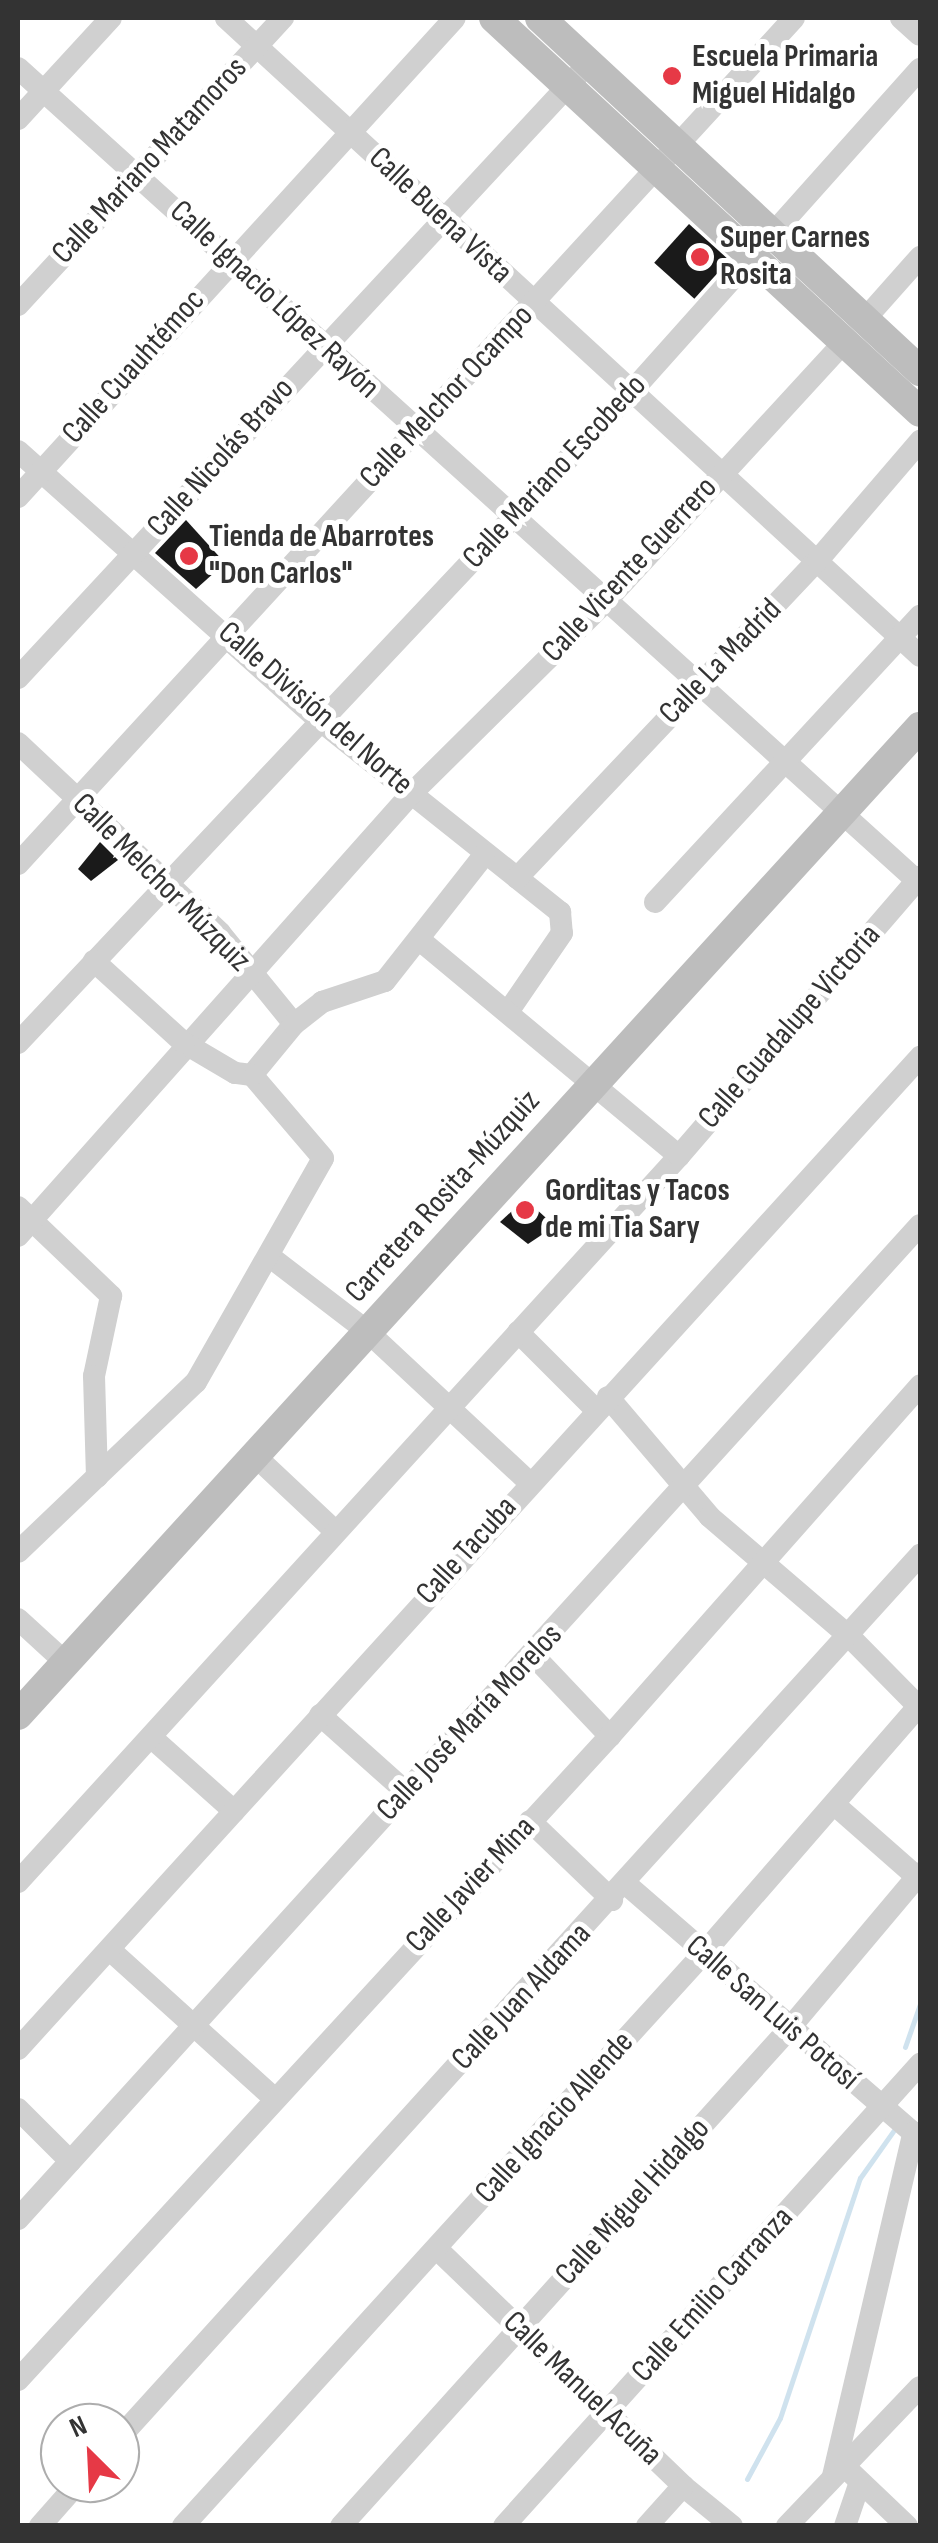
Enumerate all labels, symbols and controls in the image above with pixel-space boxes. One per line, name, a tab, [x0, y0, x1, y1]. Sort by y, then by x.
place label: Escuela Primaria Miguel Hidalgo	[692, 39, 878, 114]
street label: Calle Mariano Matamoros	[44, 50, 256, 272]
marker: Escuela Primaria Miguel Hidalgo	[661, 65, 683, 87]
street label: Calle Buena Vista	[360, 140, 520, 292]
street label: Calle Ignacio López Rayón	[161, 193, 387, 407]
place label: Super Carnes Rosita	[720, 220, 870, 295]
marker: Super Carnes Rosita	[689, 246, 711, 268]
street label: Calle Cuauhtémoc	[55, 282, 213, 452]
street label: Calle Melchor Ocampo	[352, 297, 542, 497]
street label: Calle Mariano Escobedo	[455, 367, 655, 577]
street label: Calle Nicolás Bravo	[140, 371, 302, 545]
street label: Calle Vicente Guerrero	[534, 469, 726, 671]
place label: Tienda de Abarrotes "Don Carlos"	[209, 519, 434, 594]
marker: Tienda de Abarrotes "Don Carlos"	[178, 545, 200, 567]
street label: Calle La Madrid	[652, 591, 790, 733]
street label: Calle División del Norte	[210, 614, 420, 804]
street label: Calle Melchor Múzquiz	[64, 786, 258, 980]
street label: Calle Guadalupe Victoria	[691, 917, 889, 1137]
street label: Carretera Rosita-Múzquiz	[337, 1083, 549, 1311]
place label: Gorditas y Tacos de mi Tia Sary	[545, 1173, 730, 1248]
marker: Gorditas y Tacos de mi Tia Sary	[514, 1199, 536, 1221]
street label: Calle Tacuba	[409, 1489, 525, 1613]
street label: Calle José María Morelos	[369, 1617, 571, 1829]
street label: Calle Javier Mina	[398, 1809, 544, 1961]
street label: Calle Juan Aldama	[444, 1916, 600, 2078]
street label: Calle San Luis Potosí	[678, 1927, 866, 2099]
street label: Calle Ignacio Allende	[468, 2024, 642, 2212]
street label: Calle Miguel Hidalgo	[548, 2110, 718, 2294]
street label: Calle Emilio Carranza	[624, 2199, 802, 2391]
street label: Calle Manuel Acuña	[495, 2304, 669, 2474]
north arrow	[40, 2403, 140, 2503]
text: N	[65, 2409, 92, 2445]

